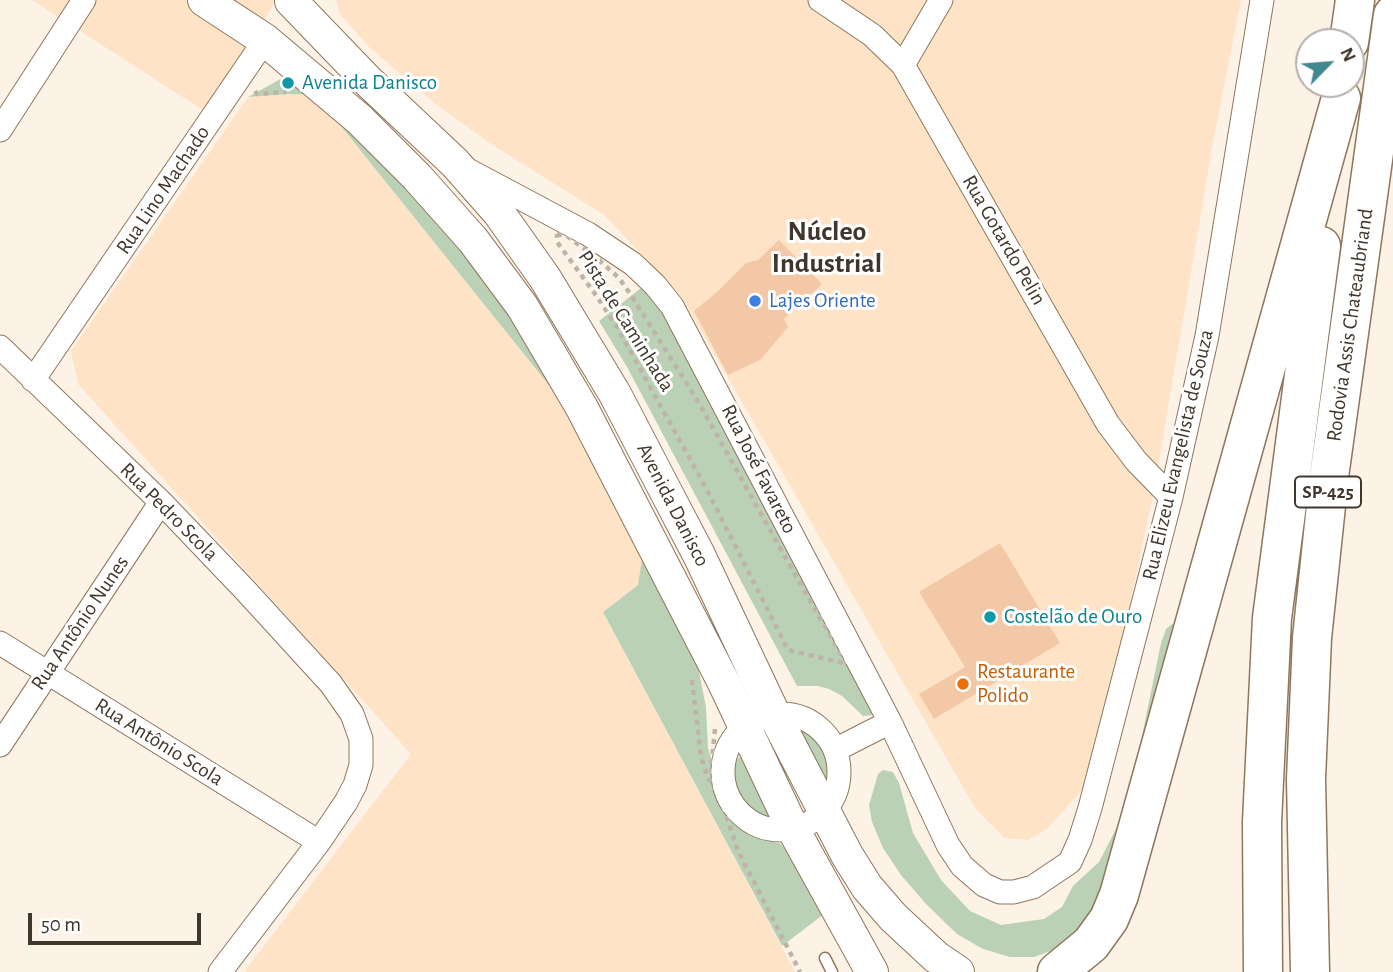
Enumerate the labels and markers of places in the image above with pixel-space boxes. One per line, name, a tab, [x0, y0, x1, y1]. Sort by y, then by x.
place label: Avenida Danisco	[302, 70, 437, 96]
marker: Avenida Danisco	[280, 75, 296, 91]
place label: Lajes Oriente	[769, 288, 876, 314]
marker: Lajes Oriente	[747, 293, 763, 309]
place label: Costelão de Ouro	[1004, 604, 1142, 630]
marker: Costelão de Ouro	[982, 609, 998, 625]
place label: Restaurante Polido	[977, 659, 1075, 709]
marker: Restaurante Polido	[955, 676, 971, 692]

